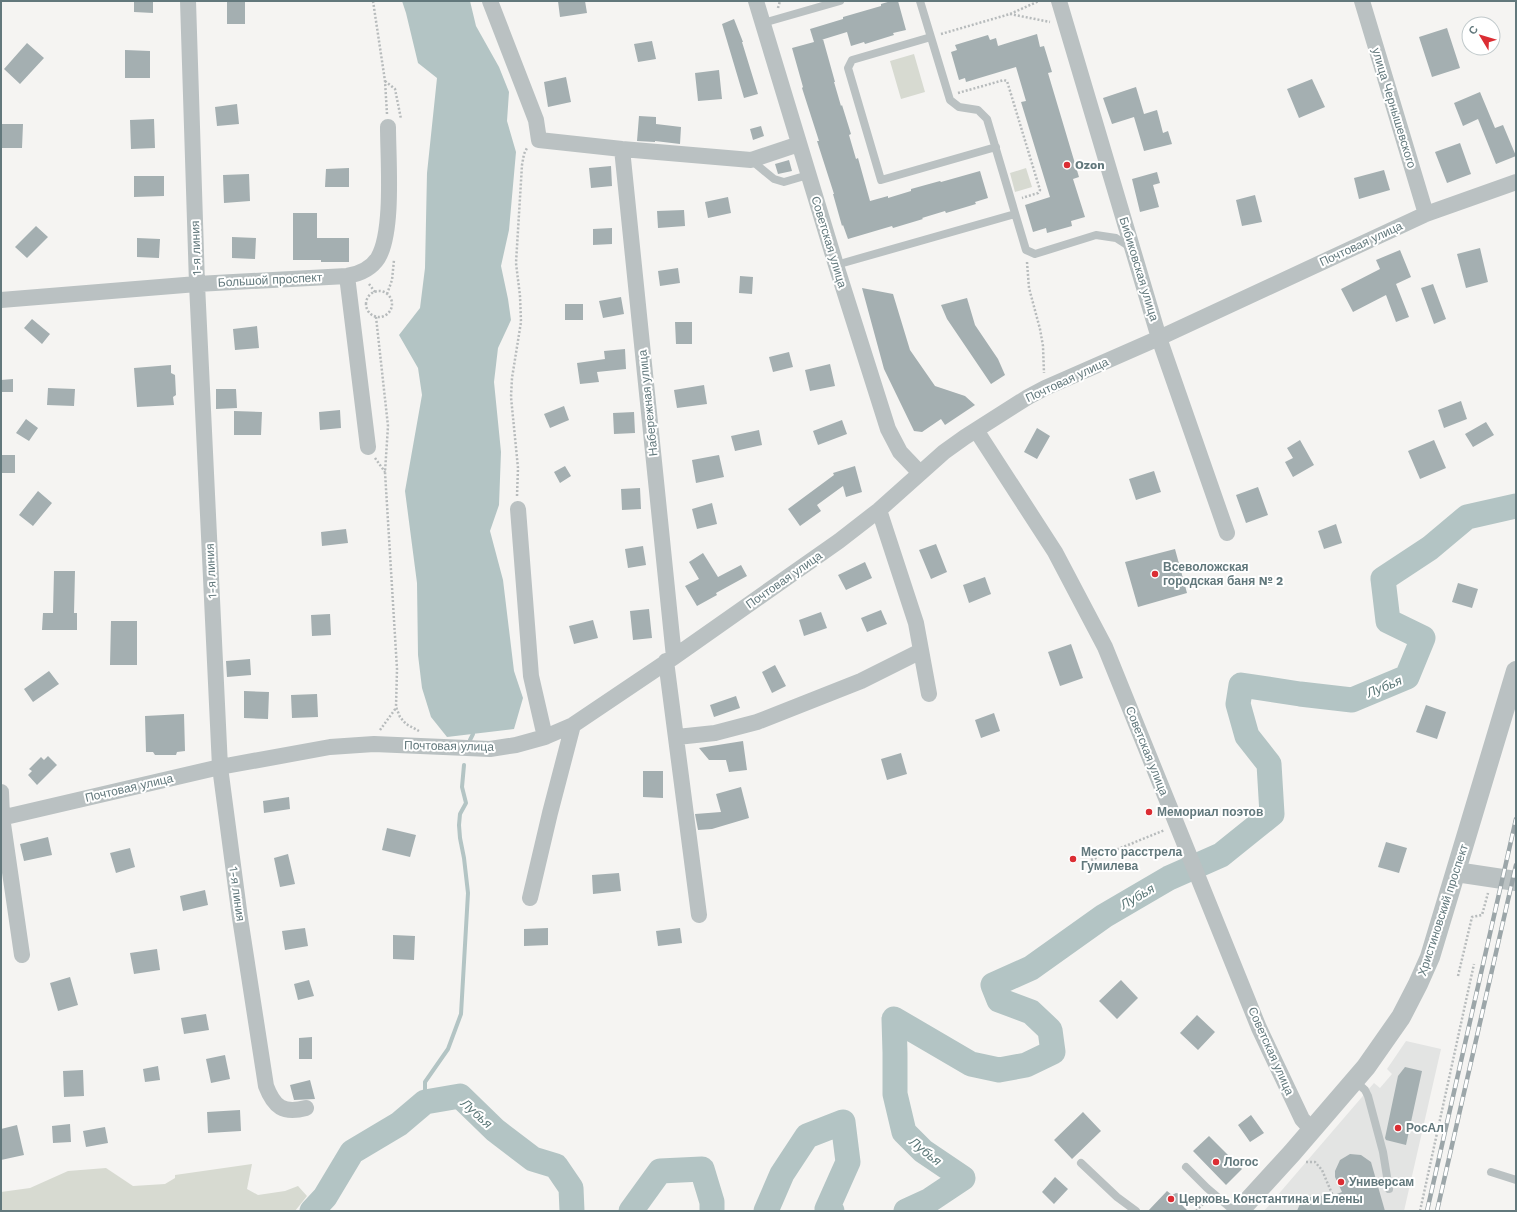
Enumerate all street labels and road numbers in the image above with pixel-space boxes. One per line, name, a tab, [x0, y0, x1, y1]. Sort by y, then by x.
street label: улица Чернышевского	[1369, 46, 1419, 170]
street label: Советская улица	[808, 195, 850, 290]
street label: Бибиковская улица	[1116, 215, 1162, 323]
street label: Почтовая улица	[1317, 219, 1405, 269]
street label: 1-я линия	[188, 220, 204, 276]
street label: Большой проспект	[217, 270, 323, 290]
street label: Набережная улица	[635, 349, 661, 457]
street label: Почтовая улица	[1023, 355, 1111, 405]
street label: 1-я линия	[203, 543, 219, 599]
street label: Почтовая улица	[743, 548, 825, 611]
street label: Советская улица	[1123, 704, 1171, 798]
street label: Почтовая улица	[404, 738, 494, 754]
street label: Почтовая улица	[84, 771, 175, 805]
street label: Христиновский проспект	[1415, 842, 1471, 978]
street label: 1-я линия	[226, 866, 248, 922]
street label: Советская улица	[1245, 1005, 1297, 1098]

